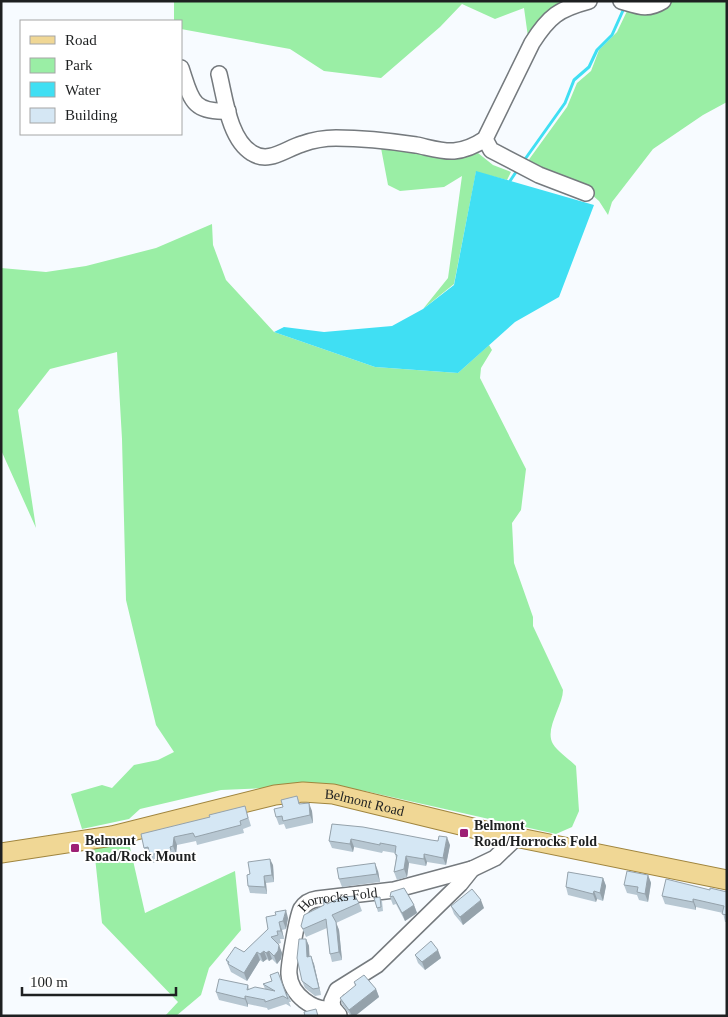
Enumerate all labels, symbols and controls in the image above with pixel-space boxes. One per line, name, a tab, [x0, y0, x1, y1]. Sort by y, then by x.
legend	[20, 20, 182, 135]
text: Road	[65, 32, 97, 48]
text: Park	[65, 57, 93, 73]
text: Water	[65, 82, 100, 98]
text: Building	[65, 107, 118, 123]
street label: Belmont Road	[324, 786, 406, 819]
place label: Belmont Road/Horrocks Fold	[474, 818, 597, 849]
marker: Belmont Road/Horrocks Fold	[458, 827, 470, 839]
place label: Belmont Road/Rock Mount	[85, 833, 196, 864]
marker: Belmont Road/Rock Mount	[69, 842, 81, 854]
street label: Horrocks Fold	[295, 885, 378, 915]
scale bar	[22, 964, 176, 996]
text: 100 m	[30, 974, 68, 990]

